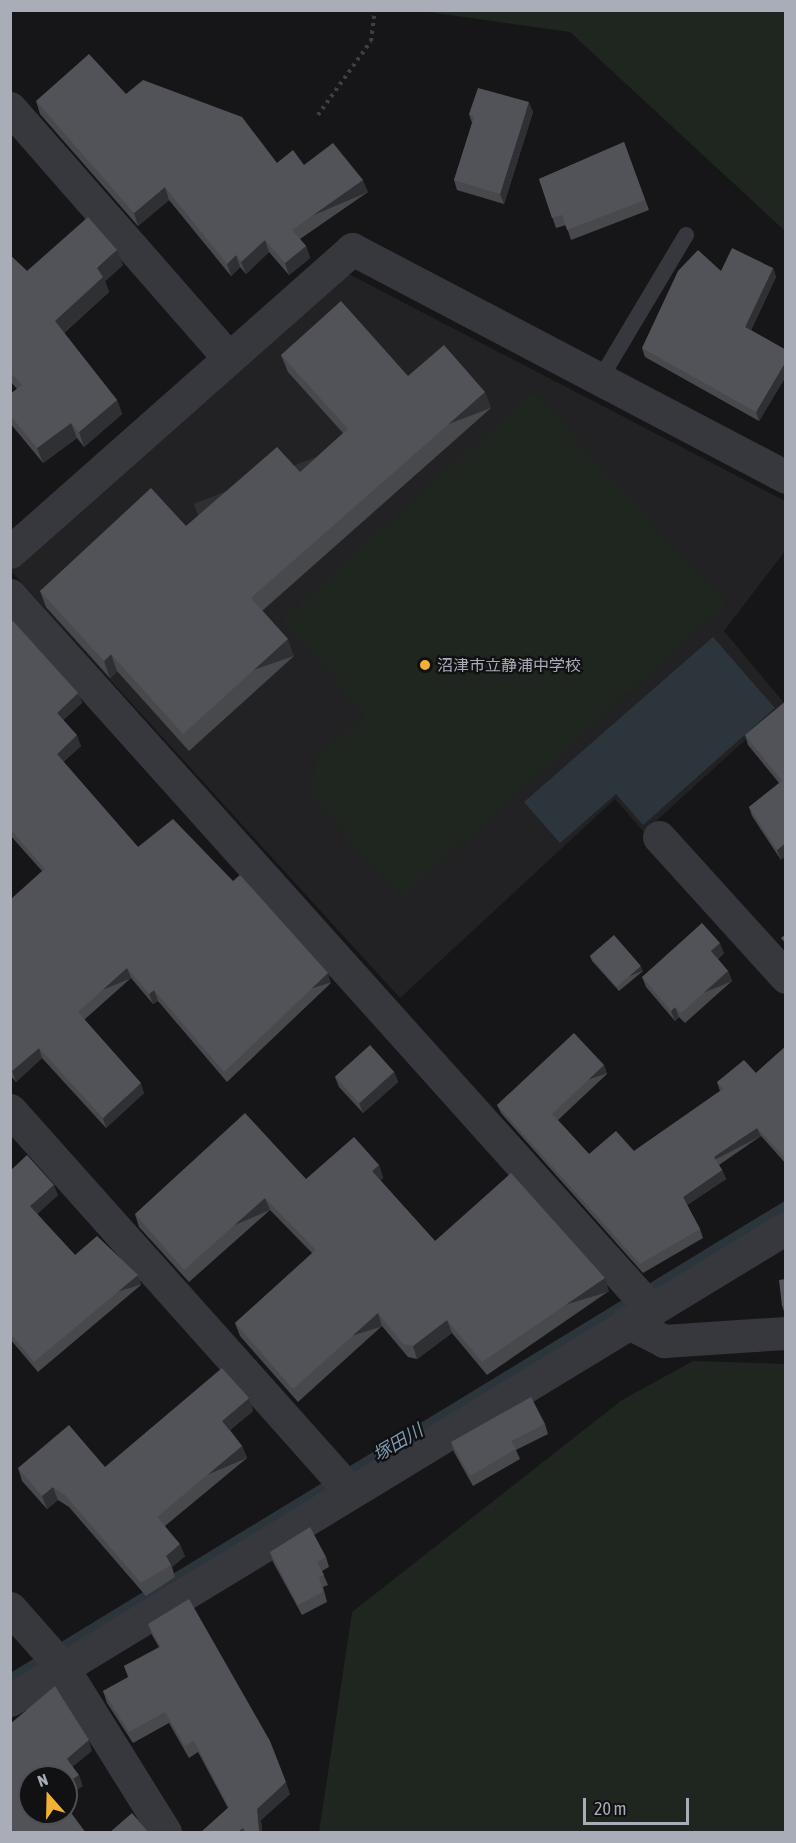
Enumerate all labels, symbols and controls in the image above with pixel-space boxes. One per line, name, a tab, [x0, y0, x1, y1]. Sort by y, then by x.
place label: 沼津市立静浦中学校	[437, 655, 581, 675]
marker: 沼津市立静浦中学校	[418, 658, 432, 672]
water label: 塚田川	[369, 1420, 427, 1466]
north arrow	[18, 1765, 78, 1825]
text: N	[35, 1770, 50, 1790]
scale bar	[586, 1786, 692, 1824]
text: 20 m	[594, 1798, 626, 1819]

